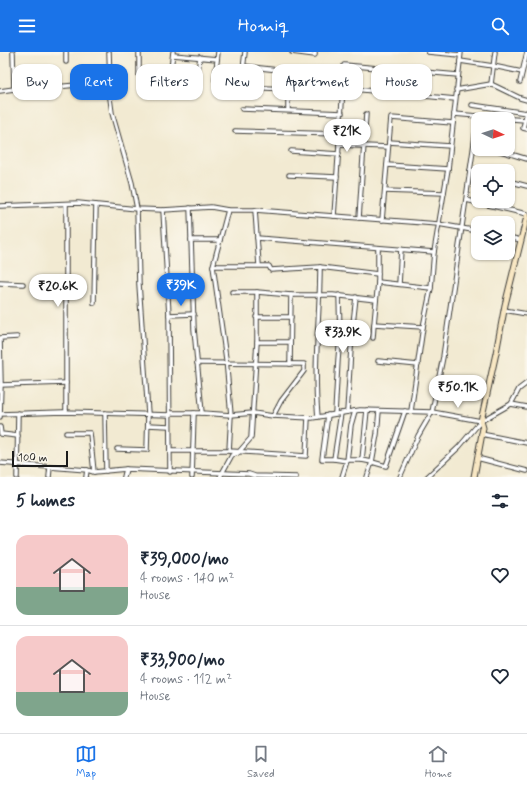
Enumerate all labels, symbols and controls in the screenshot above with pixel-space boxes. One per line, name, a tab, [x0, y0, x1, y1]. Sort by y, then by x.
text: Homiq	[238, 14, 289, 38]
icon: menu	[16, 15, 38, 37]
icon: search	[489, 15, 511, 37]
chip: Buy	[12, 64, 62, 100]
chip: Rent	[70, 64, 128, 100]
chip: Filters	[136, 64, 203, 100]
chip: New	[211, 64, 264, 100]
chip: Apartment	[272, 64, 363, 100]
chip: House	[371, 64, 432, 100]
north arrow	[471, 112, 515, 156]
map controls	[471, 112, 515, 260]
pin: ₹21K	[323, 119, 371, 153]
text: ₹21K	[333, 123, 361, 140]
button: locate	[471, 164, 515, 208]
button: layers	[471, 216, 515, 260]
pin: ₹39K	[157, 273, 205, 307]
pin: ₹20.6K	[25, 274, 91, 308]
text: ₹39K	[166, 277, 196, 294]
text: ₹20.6K	[38, 278, 78, 295]
pin: ₹33.9K	[310, 320, 376, 354]
text: ₹33.9K	[324, 324, 362, 341]
pin: ₹50.1K	[425, 375, 491, 409]
text: ₹50.1K	[438, 379, 478, 396]
scale bar	[12, 449, 68, 468]
text: 100 m	[18, 451, 48, 465]
text: 5 homes	[16, 490, 75, 512]
icon: filters	[489, 490, 511, 512]
text: ₹39,000/mo	[140, 548, 229, 570]
icon: home	[48, 551, 96, 599]
icon: heart	[489, 564, 511, 586]
text: 4 rooms · 140 m²	[140, 570, 234, 587]
text: House	[140, 587, 171, 604]
text: ₹33,900/mo	[140, 649, 225, 671]
icon: home	[48, 652, 96, 700]
icon: heart	[489, 665, 511, 687]
text: 4 rooms · 112 m²	[140, 671, 232, 688]
text: House	[140, 688, 171, 705]
tab: Map	[75, 743, 97, 781]
tab: Saved	[247, 743, 275, 781]
tab: Home	[425, 743, 452, 781]

